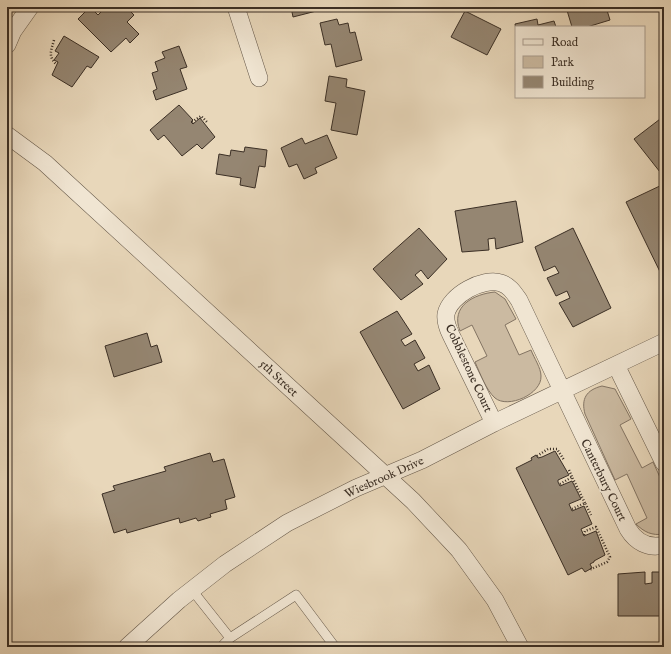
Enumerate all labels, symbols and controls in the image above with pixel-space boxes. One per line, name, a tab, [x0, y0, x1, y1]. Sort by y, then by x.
legend	[515, 26, 645, 98]
text: Road	[551, 35, 579, 50]
text: Park	[551, 55, 574, 70]
text: Building	[551, 75, 595, 90]
street label: Cobblestone Court	[442, 322, 496, 415]
street label: 5th Street	[256, 357, 301, 400]
street label: Canterbury Court	[577, 437, 630, 524]
street label: Wiesbrook Drive	[342, 453, 427, 502]

